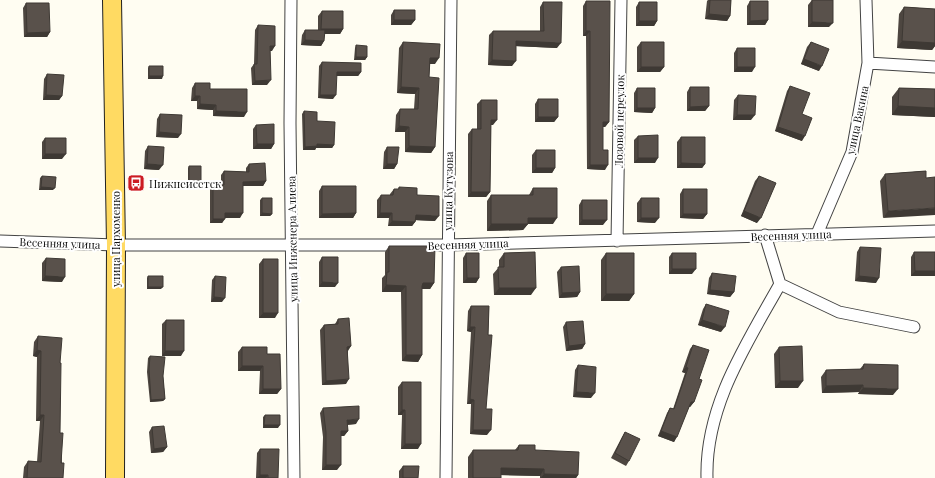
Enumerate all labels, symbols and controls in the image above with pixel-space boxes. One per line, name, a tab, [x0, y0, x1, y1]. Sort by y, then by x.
street label: Лозовой переулок	[611, 74, 627, 169]
street label: улица Вакина	[842, 84, 872, 157]
street label: улица Кутузова	[440, 151, 456, 232]
bus stop icon: Нижнеисетск	[126, 173, 146, 193]
street label: улица Инженера Алиева	[283, 175, 301, 303]
place label: Нижнеисетск	[149, 176, 222, 191]
street label: улица Пархоменко	[108, 191, 123, 288]
street label: Весенняя улица	[750, 226, 832, 244]
street label: Весенняя улица	[19, 234, 101, 252]
street label: Весенняя улица	[427, 235, 509, 253]

